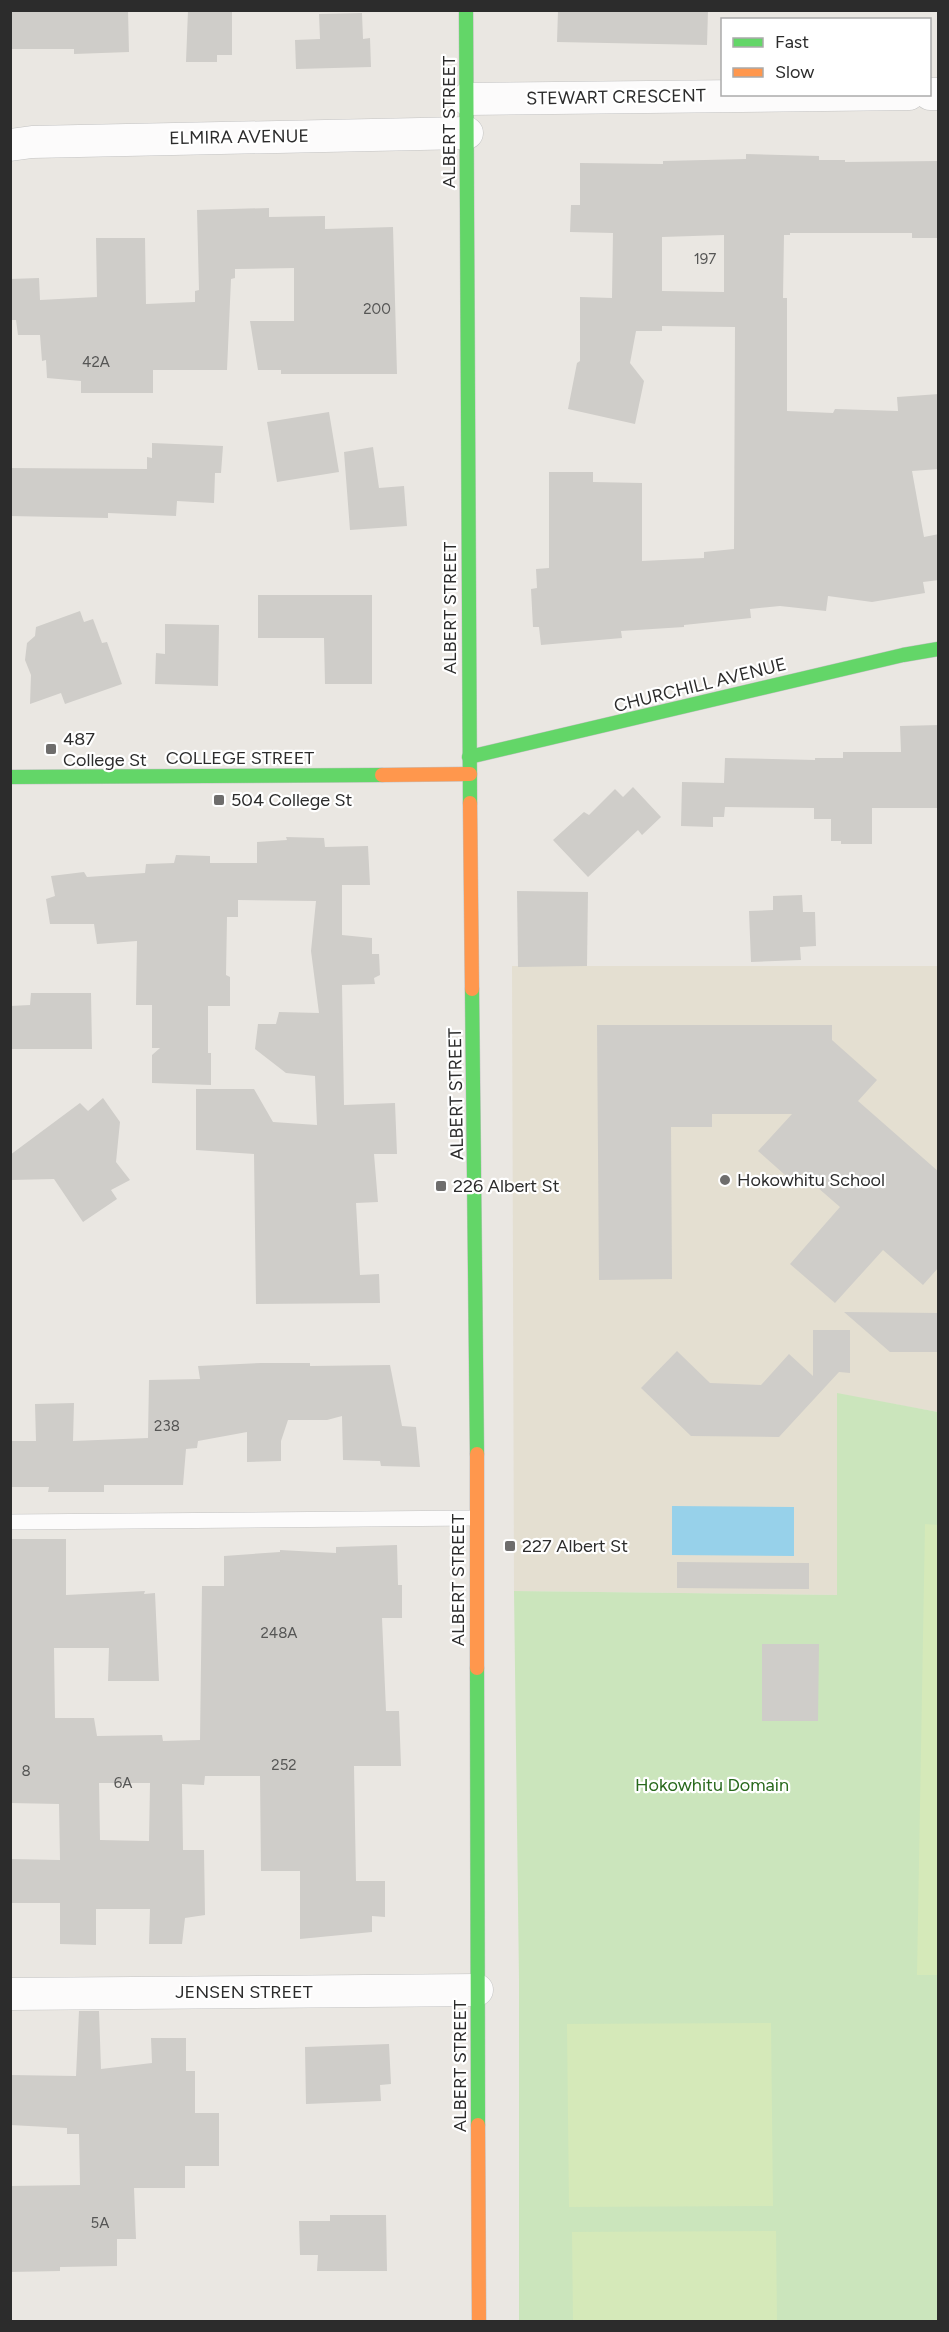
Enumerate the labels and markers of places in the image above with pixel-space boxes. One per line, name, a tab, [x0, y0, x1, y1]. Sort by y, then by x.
place label: 487 College St	[63, 728, 147, 771]
marker: 487 College St	[44, 742, 58, 756]
place label: 504 College St	[231, 789, 353, 811]
marker: 504 College St	[212, 793, 226, 807]
place label: Hokowhitu School	[737, 1169, 885, 1191]
marker: Hokowhitu School	[718, 1173, 732, 1187]
place label: 226 Albert St	[453, 1175, 560, 1197]
marker: 226 Albert St	[434, 1179, 448, 1193]
place label: 227 Albert St	[522, 1535, 628, 1557]
marker: 227 Albert St	[503, 1539, 517, 1553]

